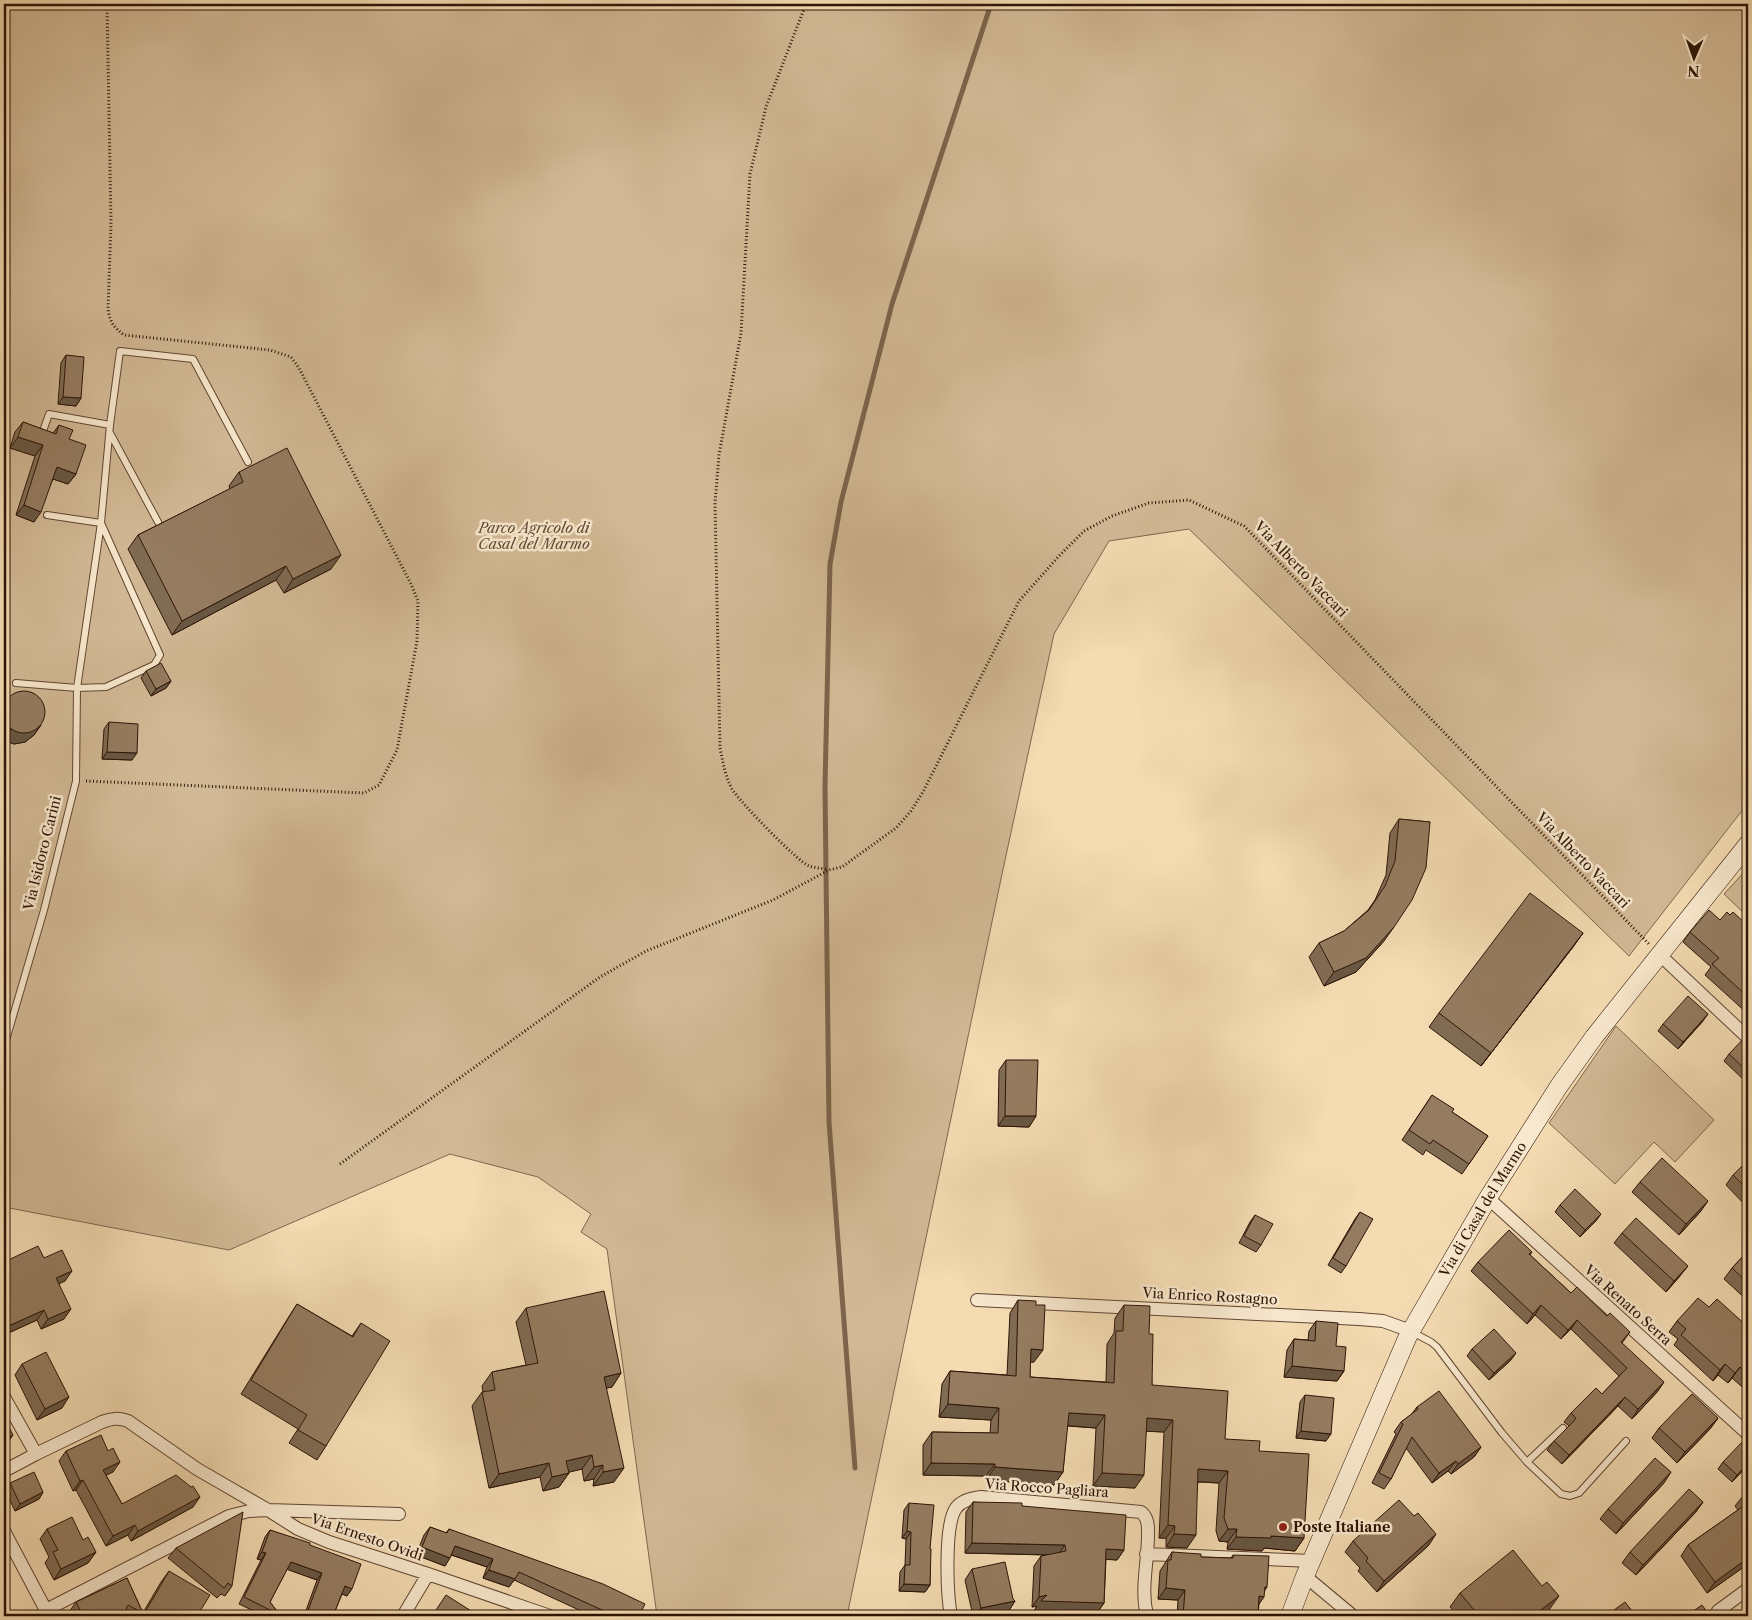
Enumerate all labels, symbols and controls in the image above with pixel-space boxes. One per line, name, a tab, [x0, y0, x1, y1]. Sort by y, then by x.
north arrow	[1670, 32, 1720, 82]
text: N	[1687, 62, 1700, 80]
street label: Via Alberto Vaccari	[1250, 516, 1351, 621]
park label: Parco Agricolo di Casal del Marmo	[478, 519, 591, 553]
street label: Via Isidoro Carini	[19, 794, 65, 913]
street label: Via Alberto Vaccari	[1532, 807, 1633, 912]
street label: Via di Casal del Marmo	[1435, 1138, 1530, 1281]
street label: Via Renato Serra	[1580, 1260, 1676, 1350]
street label: Via Enrico Rostagno	[1141, 1283, 1278, 1309]
street label: Via Rocco Pagliara	[984, 1475, 1110, 1501]
street label: Via Ernesto Ovidi	[308, 1509, 425, 1565]
place label: Poste Italiane	[1293, 1518, 1390, 1536]
marker: Poste Italiane	[1277, 1521, 1289, 1533]

